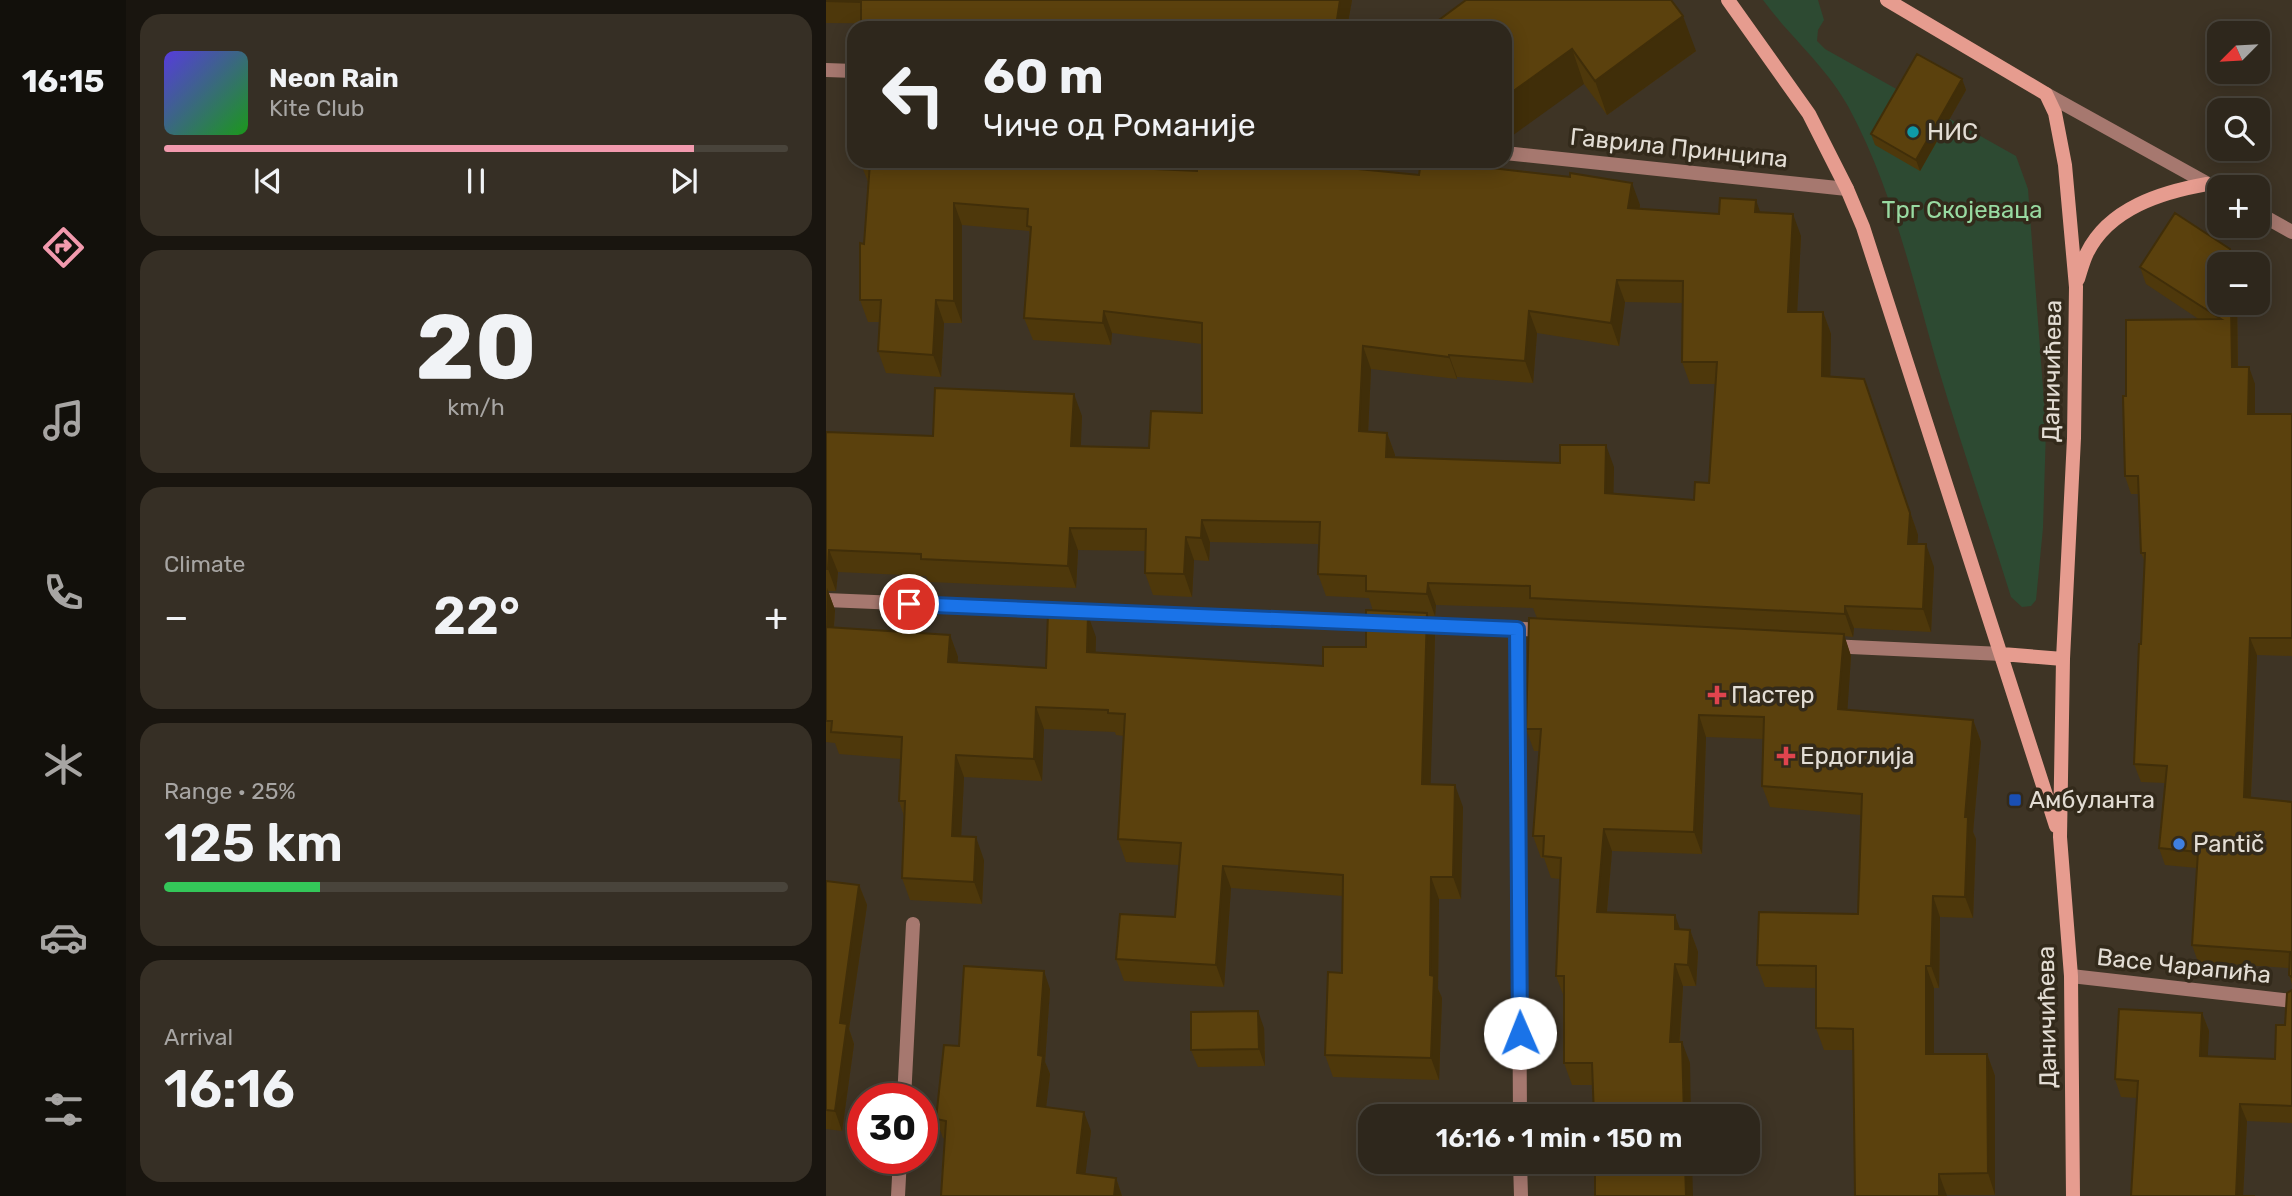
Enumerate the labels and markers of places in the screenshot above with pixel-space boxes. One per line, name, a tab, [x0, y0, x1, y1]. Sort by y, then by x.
place label: НИС	[1927, 118, 1978, 146]
marker: НИС	[1905, 124, 1921, 140]
pin	[879, 574, 939, 634]
place label: Пастер	[1731, 681, 1815, 709]
marker: Пастер	[1709, 687, 1725, 703]
place label: Ердоглија	[1800, 742, 1915, 770]
marker: Ердоглија	[1778, 748, 1794, 764]
place label: Амбуланта	[2029, 786, 2155, 814]
marker: Амбуланта	[2007, 792, 2023, 808]
place label: Pantič	[2193, 830, 2264, 858]
marker: Pantič	[2171, 836, 2187, 852]

